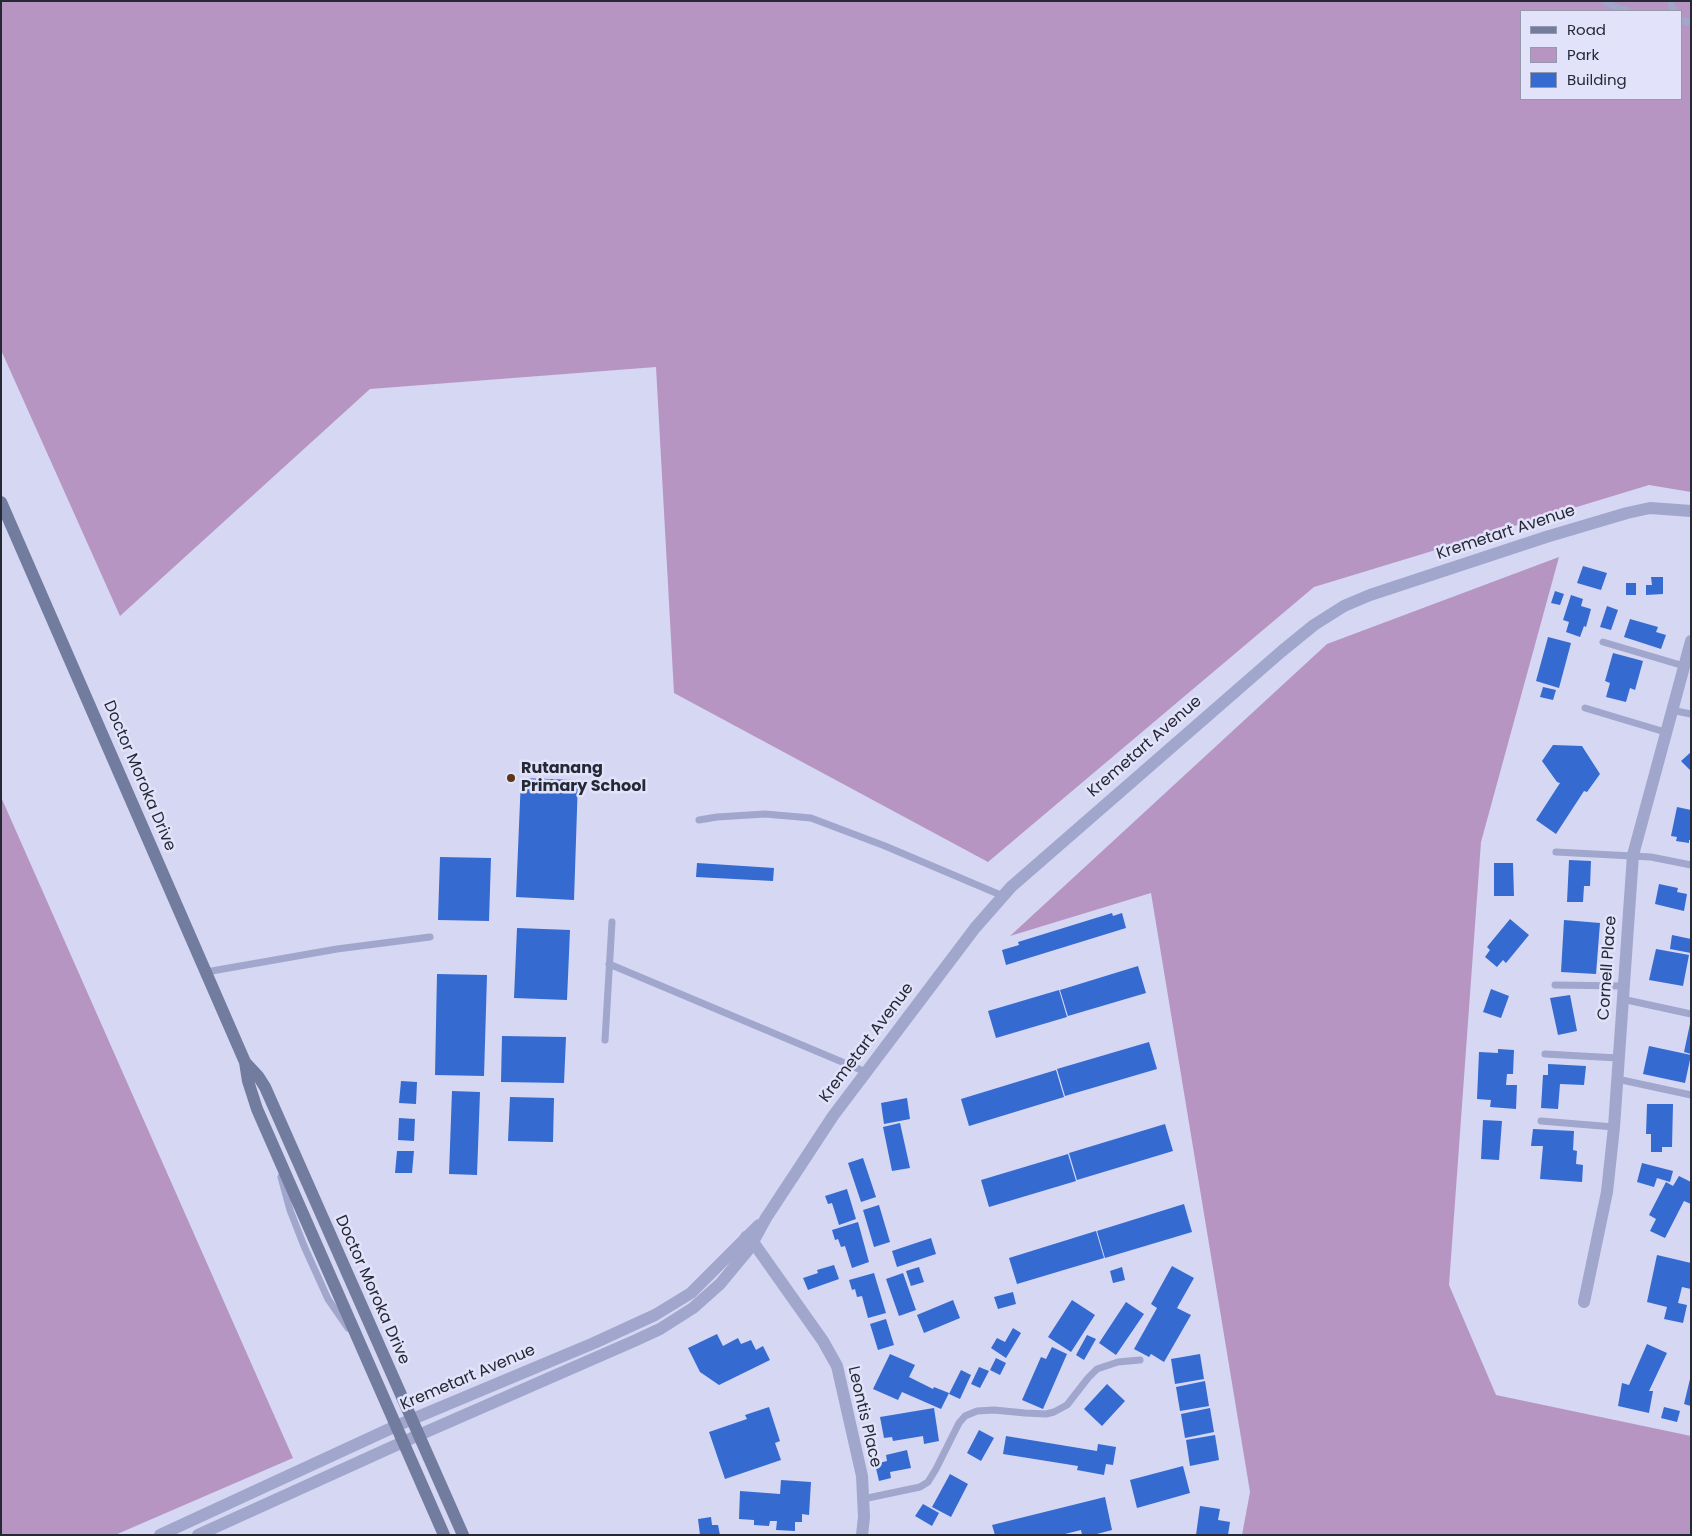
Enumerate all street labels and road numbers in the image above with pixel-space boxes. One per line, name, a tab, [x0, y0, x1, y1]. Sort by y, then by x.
street label: Kremetart Avenue	[1434, 502, 1578, 564]
street label: Kremetart Avenue	[1084, 692, 1206, 802]
street label: Doctor Moroka Drive	[99, 698, 179, 854]
street label: Cornell Place	[1595, 915, 1621, 1021]
street label: Kremetart Avenue	[816, 979, 918, 1107]
street label: Doctor Moroka Drive	[330, 1212, 414, 1368]
street label: Kremetart Avenue	[398, 1341, 538, 1415]
street label: Leontis Place	[843, 1364, 885, 1470]

